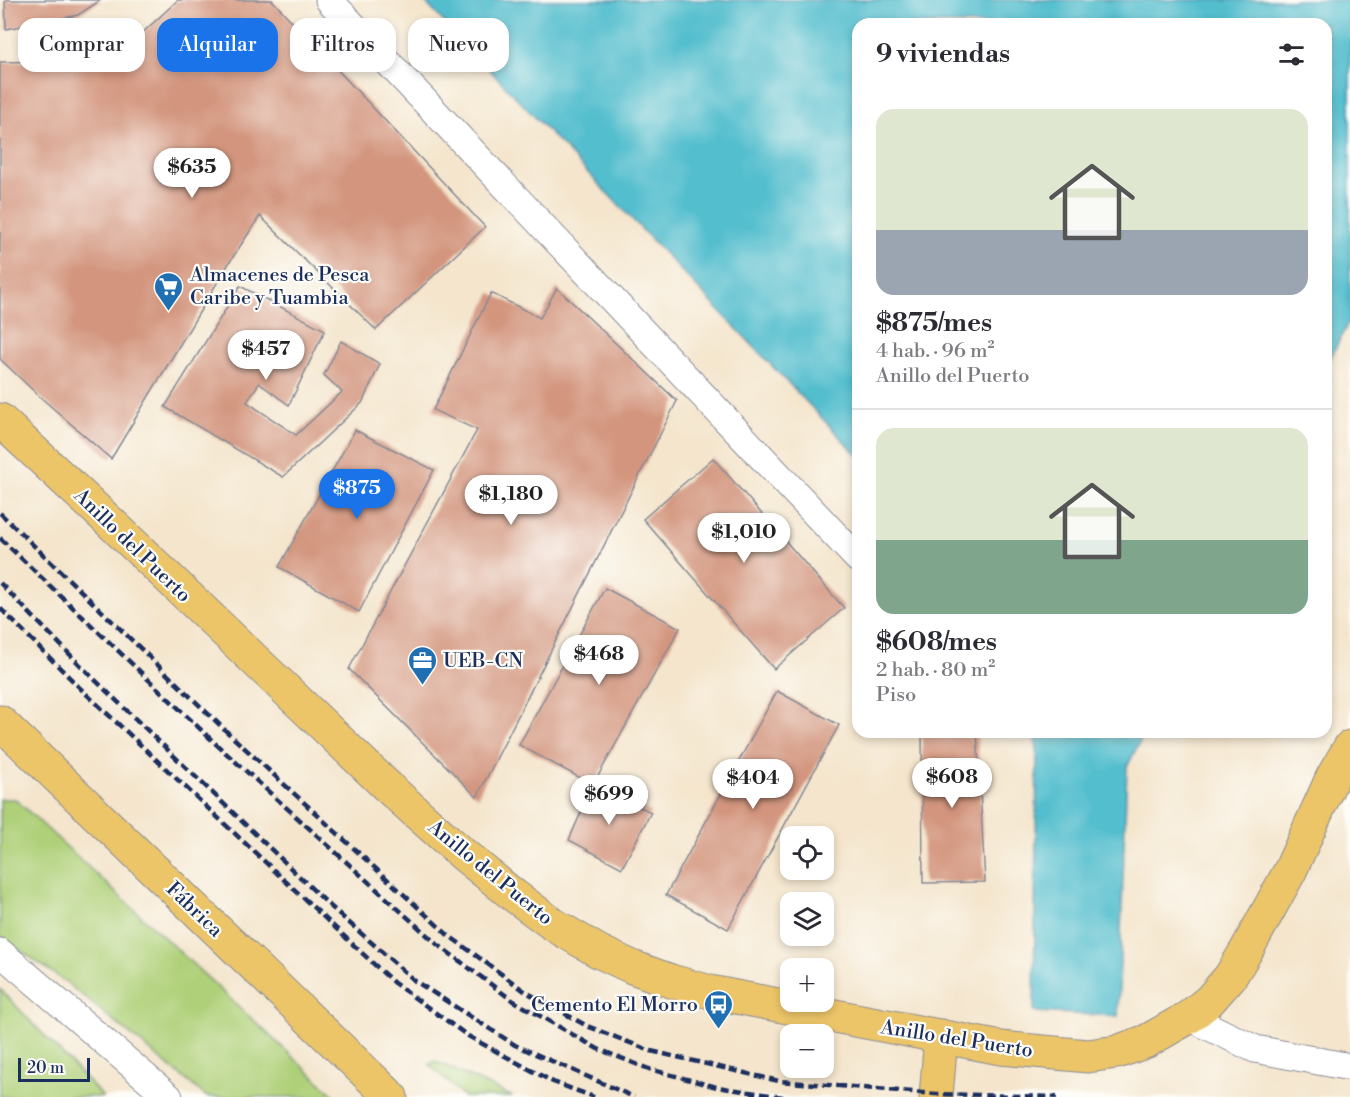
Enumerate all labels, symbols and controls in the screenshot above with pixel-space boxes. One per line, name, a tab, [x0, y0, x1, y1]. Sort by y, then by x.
chip: Comprar	[18, 18, 145, 72]
chip: Alquilar	[157, 18, 278, 72]
chip: Filtros	[290, 18, 396, 72]
chip: Nuevo	[408, 18, 509, 72]
text: 9 viviendas	[876, 38, 1010, 70]
icon: filters	[1275, 38, 1308, 71]
pin: $635	[156, 148, 228, 199]
icon: home	[1038, 148, 1146, 256]
text: $635	[168, 155, 216, 180]
place label: Almacenes de Pesca Caribe y Tuambia	[189, 263, 370, 311]
supermarket icon: Almacenes de Pesca Caribe y Tuambia	[153, 270, 185, 312]
text: $875/mes	[876, 307, 992, 339]
pin: $457	[230, 330, 302, 381]
text: $457	[242, 337, 290, 362]
text: 4 hab. · 96 m²	[876, 339, 994, 364]
text: Anillo del Puerto	[876, 364, 1030, 389]
icon: home	[1038, 467, 1146, 575]
pin: $875	[321, 469, 393, 520]
pin: $1,180	[462, 475, 560, 526]
text: $875	[333, 476, 381, 501]
text: $1,180	[479, 482, 543, 507]
street label: Anillo del Puerto	[67, 483, 196, 608]
pin: $1,010	[695, 513, 793, 564]
text: $1,010	[711, 520, 777, 545]
text: $608/mes	[876, 626, 997, 658]
pin: $468	[563, 635, 635, 686]
text: $468	[574, 642, 624, 667]
office icon: UEB-CN	[406, 644, 438, 686]
place label: UEB-CN	[443, 649, 523, 674]
text: 2 hab. · 80 m²	[876, 658, 995, 683]
text: Piso	[876, 683, 916, 708]
pin: $608	[916, 758, 988, 809]
pin: $404	[717, 759, 789, 810]
text: $608	[926, 765, 978, 790]
text: $404	[726, 766, 780, 791]
pin: $699	[573, 775, 645, 826]
text: $699	[584, 782, 634, 807]
street label: Anillo del Puerto	[422, 815, 558, 931]
map controls	[780, 826, 834, 1078]
button: locate	[780, 826, 834, 880]
street label: Fábrica	[160, 877, 228, 944]
button: layers	[780, 892, 834, 946]
button: +	[780, 958, 834, 1012]
bus stop icon: Cemento El Morro	[703, 988, 735, 1030]
place label: Cemento El Morro	[531, 993, 698, 1018]
street label: Anillo del Puerto	[878, 1015, 1035, 1064]
button: −	[780, 1024, 834, 1078]
scale bar	[18, 1055, 90, 1082]
text: 20 m	[27, 1058, 64, 1078]

